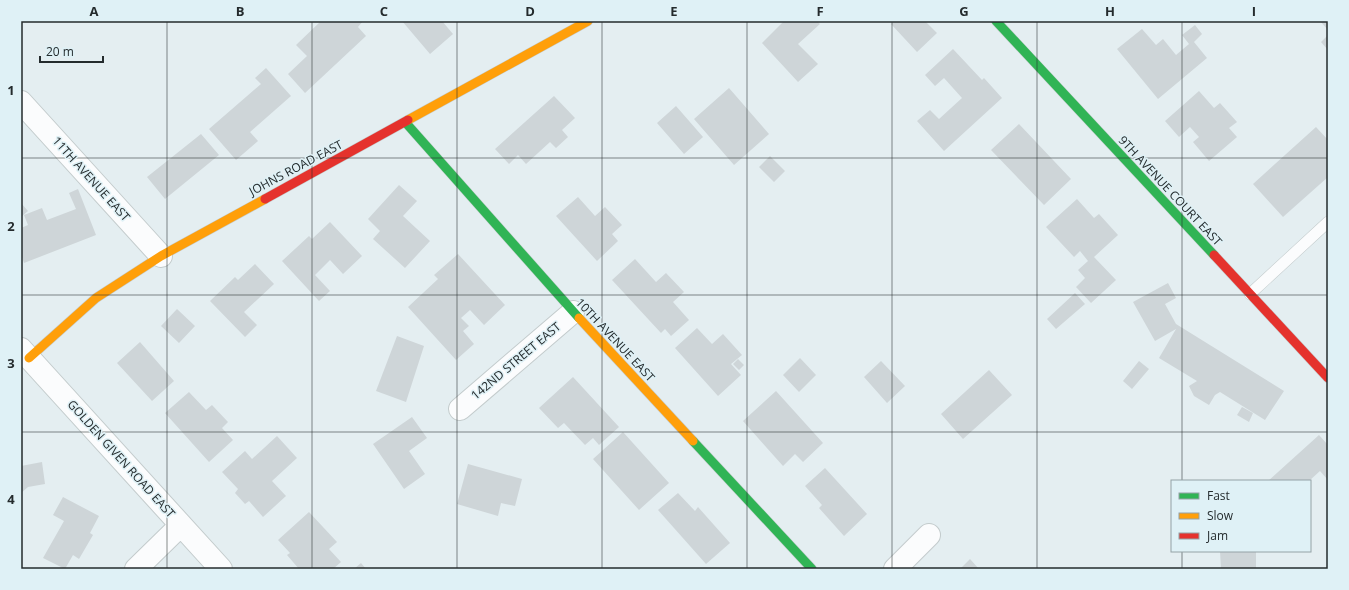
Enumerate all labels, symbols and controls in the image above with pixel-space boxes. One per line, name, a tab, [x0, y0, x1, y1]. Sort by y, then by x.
text: A	[90, 2, 99, 20]
text: B	[236, 2, 245, 20]
text: C	[380, 2, 388, 20]
text: D	[525, 2, 535, 20]
text: E	[670, 2, 678, 20]
text: F	[816, 2, 824, 20]
text: G	[959, 2, 969, 20]
text: H	[1105, 2, 1115, 20]
text: I	[1252, 2, 1256, 20]
scale bar	[40, 38, 103, 64]
text: 20 m	[46, 43, 74, 60]
text: 1	[7, 81, 15, 99]
street label: 9TH AVENUE COURT EAST	[1115, 132, 1226, 250]
street label: 11TH AVENUE EAST	[49, 133, 134, 225]
street label: JOHNS ROAD EAST	[245, 136, 346, 200]
text: 2	[7, 217, 15, 235]
street label: 10TH AVENUE EAST	[572, 294, 659, 385]
street label: 142ND STREET EAST	[467, 318, 565, 403]
text: 3	[7, 354, 15, 372]
street label: GOLDEN GIVEN ROAD EAST	[64, 396, 179, 522]
legend	[1171, 480, 1311, 552]
text: Fast	[1207, 487, 1230, 504]
text: 4	[7, 490, 15, 508]
text: Slow	[1207, 507, 1234, 524]
text: Jam	[1206, 527, 1228, 544]

